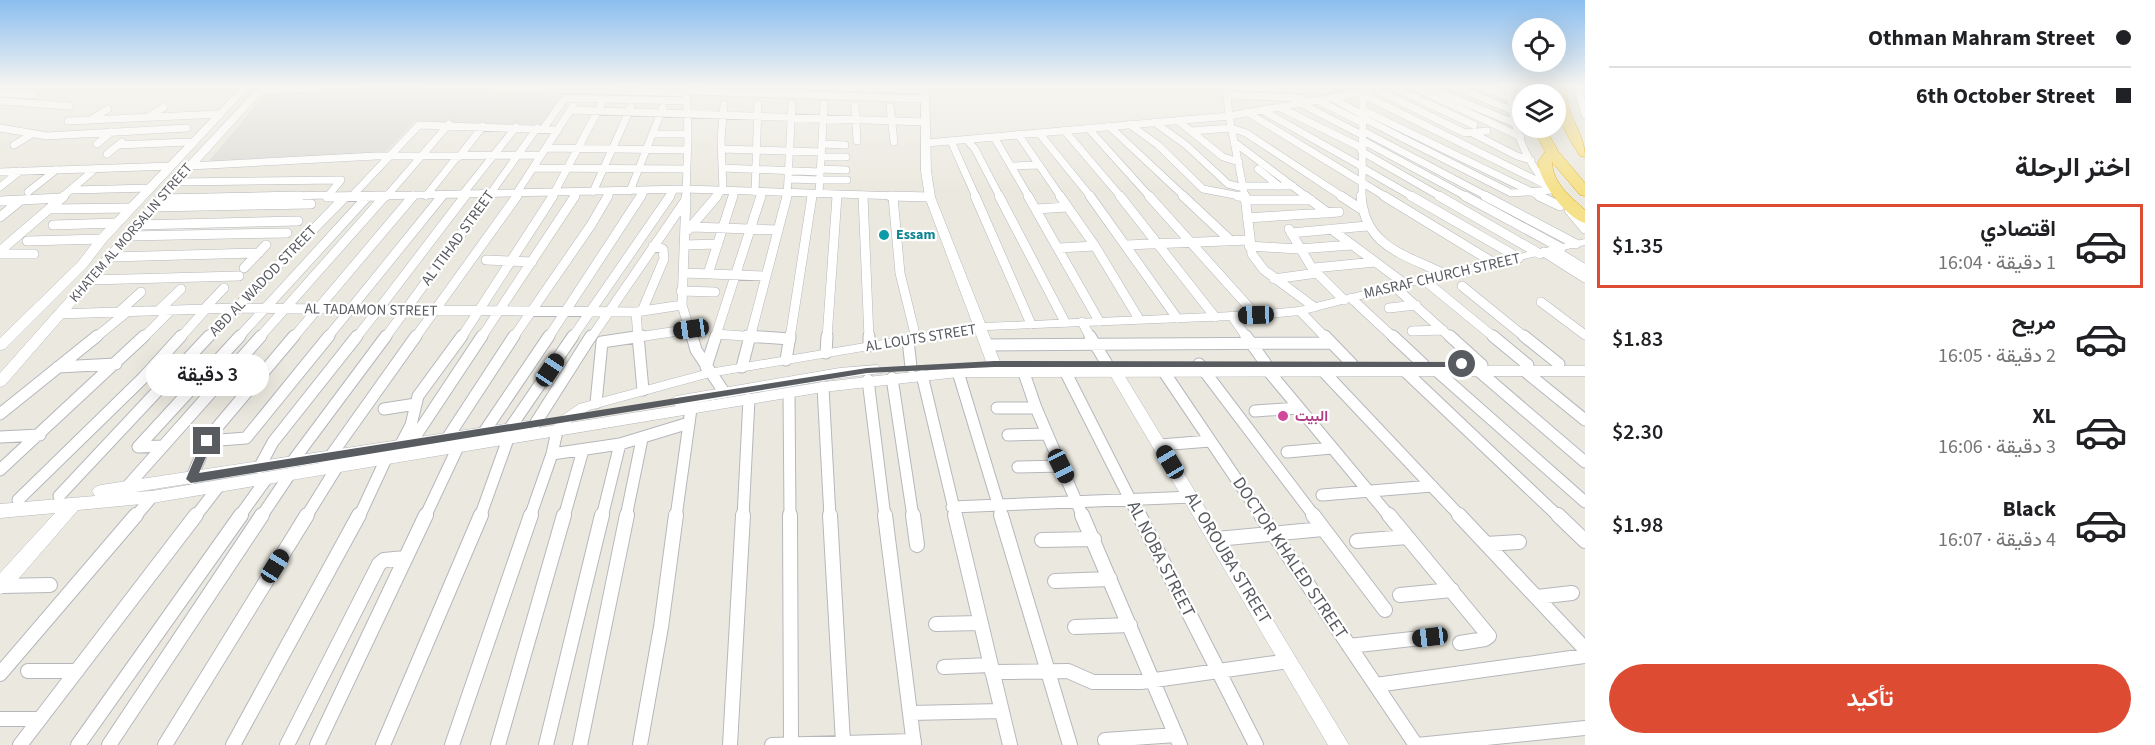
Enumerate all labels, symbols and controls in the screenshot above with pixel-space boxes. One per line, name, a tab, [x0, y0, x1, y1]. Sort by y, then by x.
map controls	[1512, 18, 1566, 138]
button: locate	[1512, 18, 1566, 72]
text: Othman Mahram Street	[1868, 22, 2095, 54]
text: 6th October Street	[1916, 80, 2095, 112]
button: layers	[1512, 84, 1566, 138]
text: اختر الرحلة	[2015, 148, 2131, 187]
street label: KHATEM AL MORSALIN STREET	[65, 159, 197, 307]
street label: AL ITIHAD STREET	[416, 186, 500, 290]
text: اقتصادي	[1980, 213, 2056, 245]
icon: car	[2074, 219, 2128, 273]
street label: ABD AL WADOD STREET	[204, 221, 322, 341]
place label: Essam	[896, 225, 935, 245]
marker: Essam	[877, 228, 891, 242]
text: $1.35	[1612, 230, 1663, 262]
street label: MASRAF CHURCH STREET	[1362, 248, 1522, 304]
text: 1 دقيقة · 16:04	[1938, 249, 2056, 277]
street label: AL TADAMON STREET	[304, 298, 438, 322]
car	[1238, 305, 1274, 325]
text: مريح	[2012, 306, 2056, 338]
icon: car	[2074, 312, 2128, 366]
car	[672, 318, 710, 340]
street label: AL LOUTS STREET	[864, 319, 978, 357]
text: $1.83	[1612, 323, 1663, 355]
text: 2 دقيقة · 16:05	[1938, 342, 2056, 370]
car	[532, 350, 568, 390]
route start	[1448, 350, 1475, 377]
callout: 3 دقيقة	[146, 354, 268, 396]
text: 3 دقيقة	[177, 361, 238, 389]
text: XL	[2032, 400, 2056, 432]
icon: car	[2074, 405, 2128, 459]
place label: البيت	[1295, 406, 1328, 427]
marker: البيت	[1276, 409, 1290, 423]
text: $2.30	[1612, 416, 1663, 448]
route end	[193, 427, 220, 454]
text: 3 دقيقة · 16:06	[1938, 433, 2056, 461]
car	[1153, 442, 1187, 482]
car	[1045, 446, 1077, 486]
street label: DOCTOR KHALED STREET	[1226, 472, 1354, 644]
street label: AL OROUBA STREET	[1179, 487, 1277, 629]
text: Black	[2002, 493, 2056, 525]
street label: AL NOBA STREET	[1121, 497, 1201, 622]
icon: car	[2074, 498, 2128, 552]
text: $1.98	[1612, 509, 1663, 541]
text: 4 دقيقة · 16:07	[1938, 526, 2056, 554]
car	[258, 546, 292, 586]
car	[1411, 626, 1449, 648]
button: تأكيد	[1609, 664, 2131, 733]

